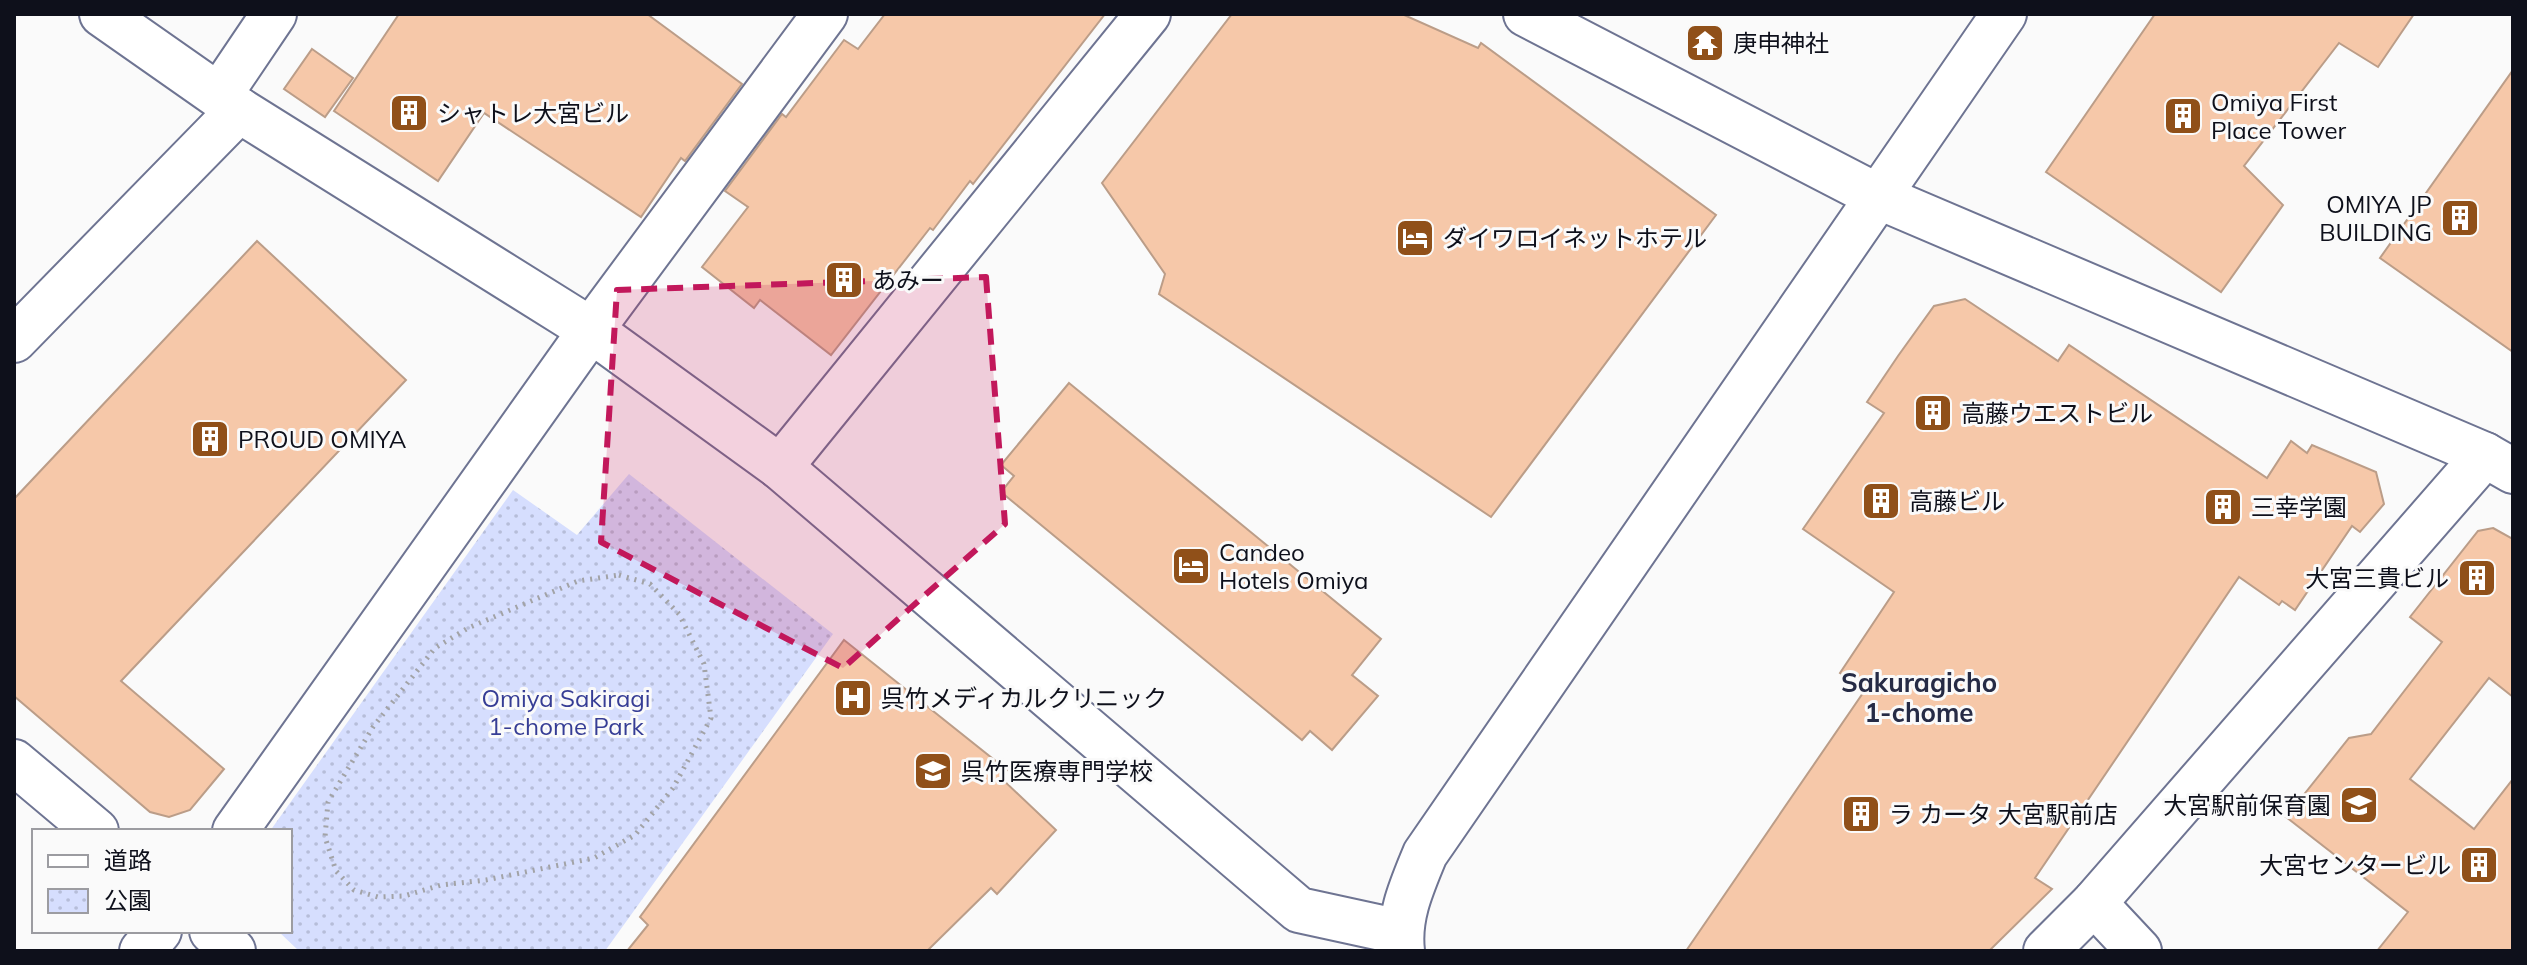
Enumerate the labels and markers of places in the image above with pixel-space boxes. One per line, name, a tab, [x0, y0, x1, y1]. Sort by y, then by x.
temple icon: 庚申神社	[1684, 22, 1726, 64]
place label: 庚申神社	[1733, 28, 1829, 58]
place label: Omiya First Place Tower	[2211, 87, 2347, 145]
building icon: シャトレ大宮ビル	[388, 92, 430, 134]
building icon: Omiya First Place Tower	[2162, 95, 2204, 137]
place label: シャトレ大宮ビル	[437, 98, 629, 128]
place label: OMIYA JP BUILDING	[2319, 189, 2432, 247]
building icon: OMIYA JP BUILDING	[2439, 197, 2481, 239]
hotel icon: ダイワロイネットホテル	[1394, 217, 1436, 259]
place label: ダイワロイネットホテル	[1443, 223, 1707, 253]
building icon: あみー	[823, 259, 865, 301]
place label: あみー	[872, 265, 944, 295]
building icon: 高藤ウエストビル	[1912, 392, 1954, 434]
place label: 高藤ウエストビル	[1961, 398, 2153, 428]
building icon: PROUD OMIYA	[189, 418, 231, 460]
place label: PROUD OMIYA	[238, 424, 407, 454]
building icon: 高藤ビル	[1860, 480, 1902, 522]
place label: 高藤ビル	[1909, 486, 2005, 516]
building icon: 三幸学園	[2202, 486, 2244, 528]
place label: 三幸学園	[2251, 492, 2347, 522]
place label: Candeo Hotels Omiya	[1219, 537, 1368, 595]
hotel icon: Candeo Hotels Omiya	[1170, 545, 1212, 587]
building icon: 大宮三貴ビル	[2456, 557, 2498, 599]
place label: 大宮三貴ビル	[2305, 563, 2449, 593]
hospital icon: 呉竹メディカルクリニック	[832, 677, 874, 719]
place label: 呉竹メディカルクリニック	[881, 683, 1167, 713]
school or university icon: 呉竹医療専門学校	[912, 750, 954, 792]
place label: 呉竹医療専門学校	[961, 756, 1153, 786]
school or university icon: 大宮駅前保育園	[2338, 784, 2380, 826]
place label: 大宮駅前保育園	[2163, 790, 2331, 820]
building icon: ラ カータ 大宮駅前店	[1840, 793, 1882, 835]
place label: ラ カータ 大宮駅前店	[1889, 799, 2118, 829]
building icon: 大宮センタービル	[2458, 844, 2500, 886]
place label: 大宮センタービル	[2259, 850, 2451, 880]

